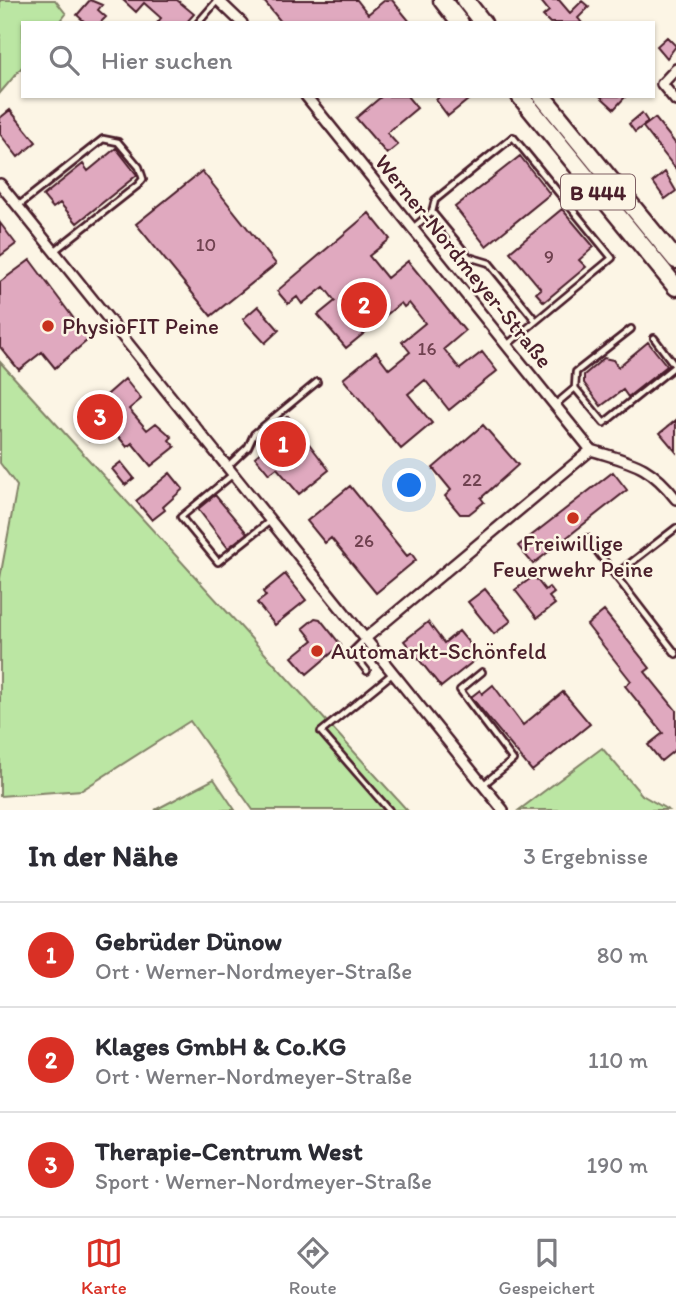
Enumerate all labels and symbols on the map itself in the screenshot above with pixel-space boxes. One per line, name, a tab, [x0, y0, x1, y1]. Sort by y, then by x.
street label: Werner-Nordmeyer-Straße	[369, 149, 559, 373]
road number: B 444	[561, 174, 635, 210]
house number: 10	[196, 233, 216, 256]
house number: 9	[544, 245, 554, 268]
pin: 2	[341, 279, 387, 331]
place label: PhysioFIT Peine	[62, 312, 219, 340]
marker: PhysioFIT Peine	[40, 318, 56, 334]
house number: 16	[418, 337, 436, 360]
pin: 3	[77, 391, 123, 443]
pin: 1	[260, 418, 306, 470]
your location	[392, 468, 426, 502]
house number: 22	[462, 468, 482, 491]
marker: Freiwillige Feuerwehr Peine	[565, 510, 581, 526]
house number: 26	[354, 529, 374, 552]
place label: Freiwillige Feuerwehr Peine	[492, 529, 654, 583]
place label: Automarkt-Schönfeld	[331, 637, 547, 665]
marker: Automarkt-Schönfeld	[309, 643, 325, 659]

